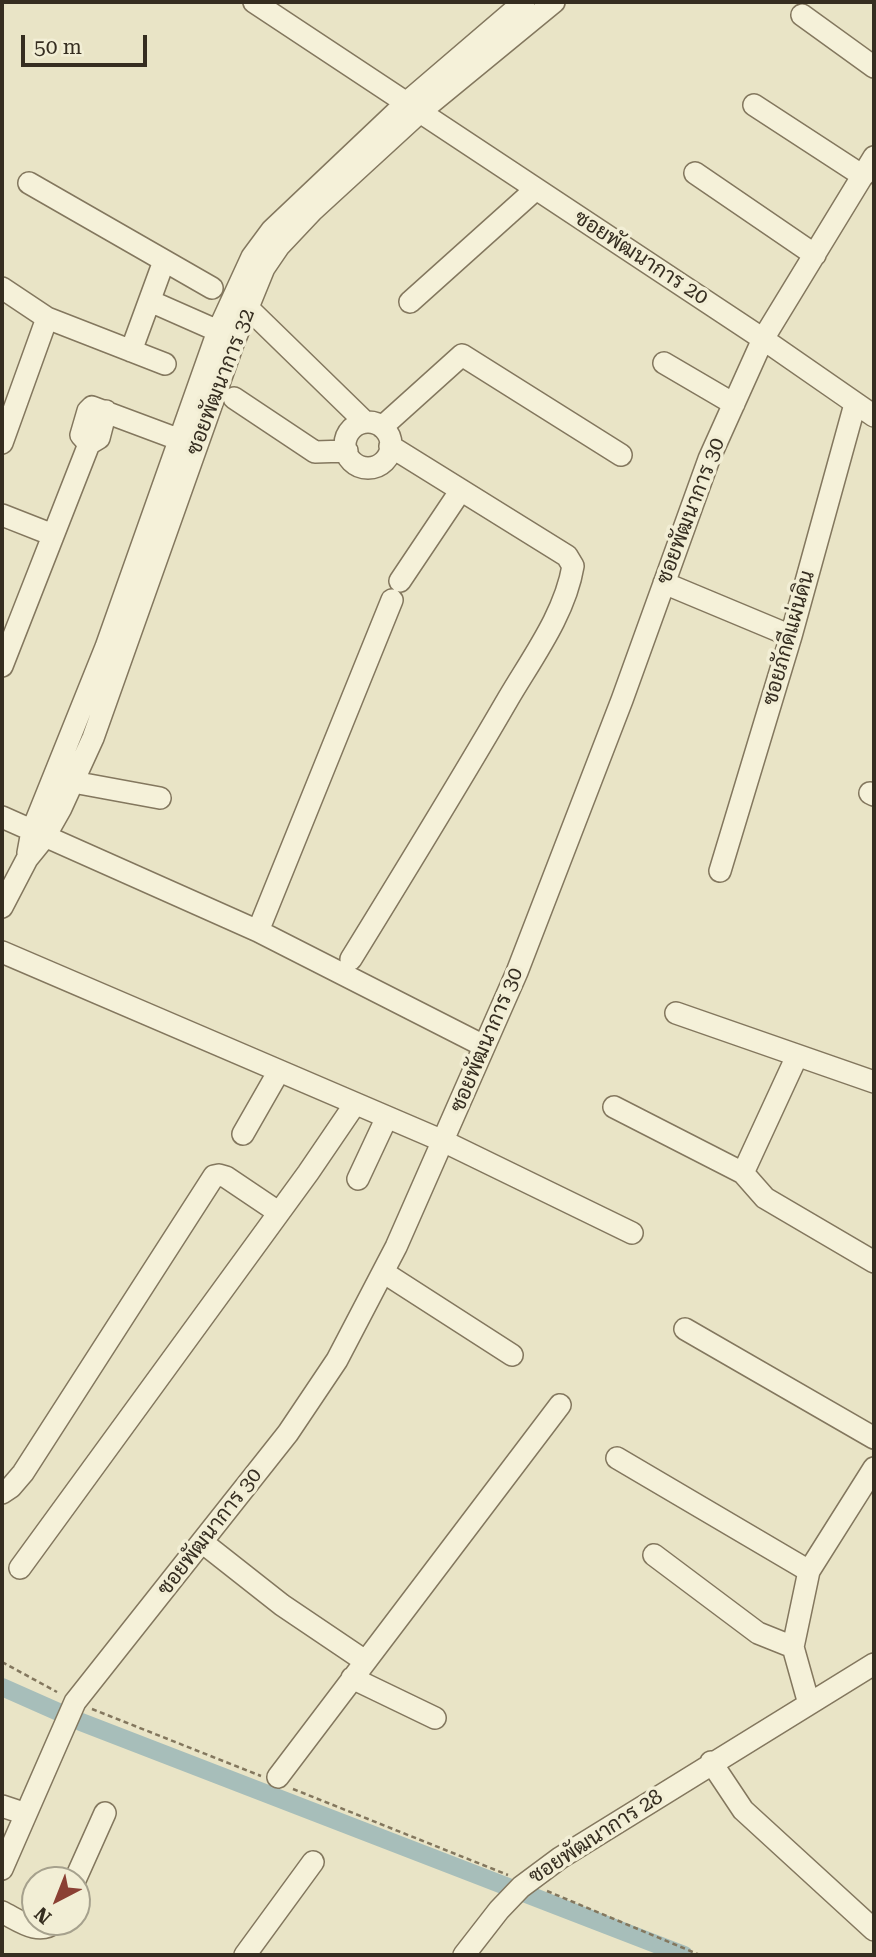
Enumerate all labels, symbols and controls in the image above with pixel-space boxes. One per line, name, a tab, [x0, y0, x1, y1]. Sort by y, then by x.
scale bar	[24, 21, 150, 65]
text: 50 m	[34, 35, 82, 59]
street label: ซอยพัฒนาการ 20	[569, 205, 713, 311]
street label: ซอยพัฒนาการ 32	[182, 305, 260, 459]
street label: ซอยพัฒนาการ 30	[652, 434, 730, 588]
street label: ซอยภักดีแผ่นดิน	[758, 568, 820, 708]
street label: ซอยพัฒนาการ 30	[445, 964, 529, 1116]
street label: ซอยพัฒนาการ 30	[152, 1463, 268, 1601]
street label: ซอยพัฒนาการ 28	[524, 1784, 668, 1890]
north arrow	[21, 1866, 91, 1936]
text: N	[30, 1902, 56, 1929]

